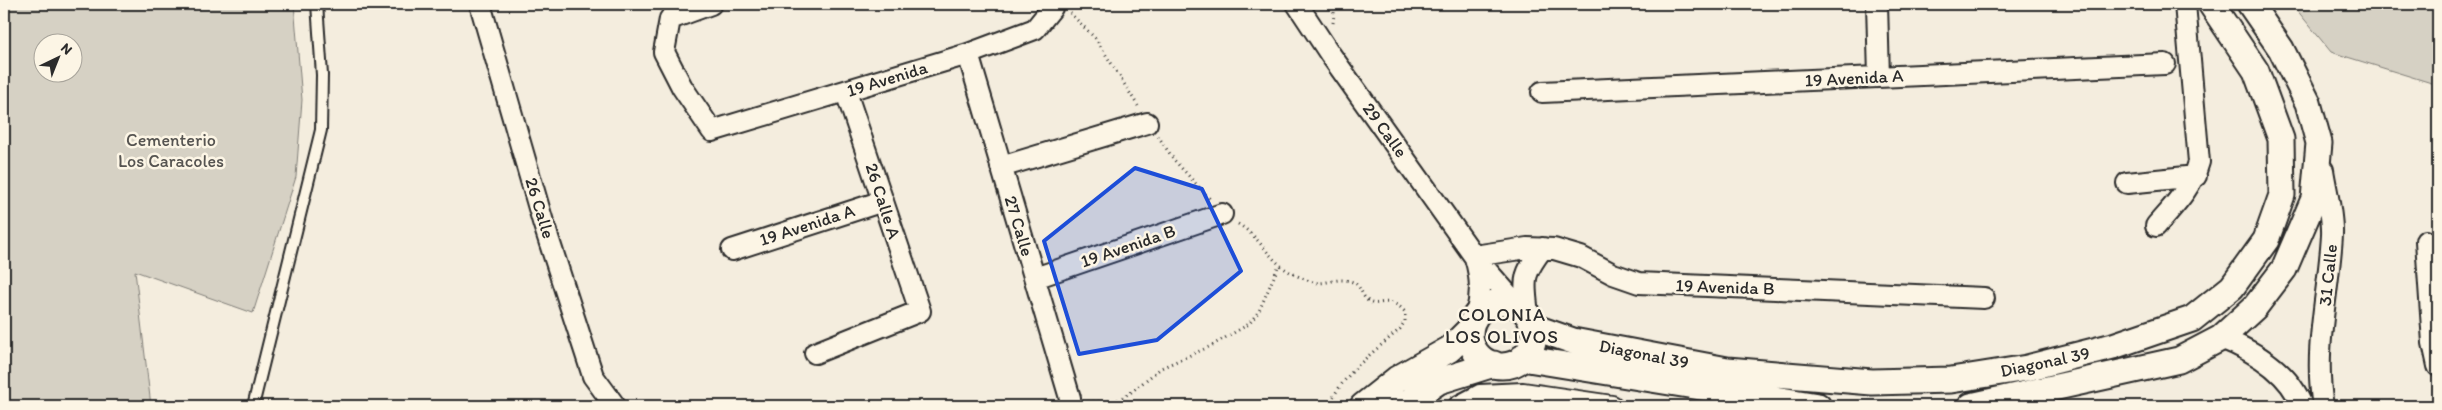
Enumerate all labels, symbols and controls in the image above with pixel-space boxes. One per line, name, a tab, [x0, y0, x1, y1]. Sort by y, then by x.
north arrow	[32, 32, 82, 82]
text: N	[57, 39, 76, 58]
street label: 19 Avenida	[844, 56, 931, 102]
street label: 19 Avenida A	[1804, 64, 1904, 92]
street label: 29 Calle	[1358, 98, 1412, 162]
park label: Cementerio Los Caracoles	[118, 129, 224, 172]
street label: 26 Calle A	[860, 160, 906, 242]
street label: 26 Calle	[520, 175, 560, 241]
street label: 27 Calle	[999, 193, 1039, 259]
street label: 19 Avenida A	[757, 199, 858, 251]
street label: 19 Avenida B	[1078, 219, 1178, 273]
street label: 31 Calle	[2314, 243, 2342, 307]
street label: 19 Avenida B	[1675, 274, 1775, 300]
district label: COLONIA LOS OLIVOS	[1445, 303, 1559, 348]
street label: Diagonal 39	[1597, 335, 1691, 373]
street label: Diagonal 39	[1998, 342, 2092, 382]

